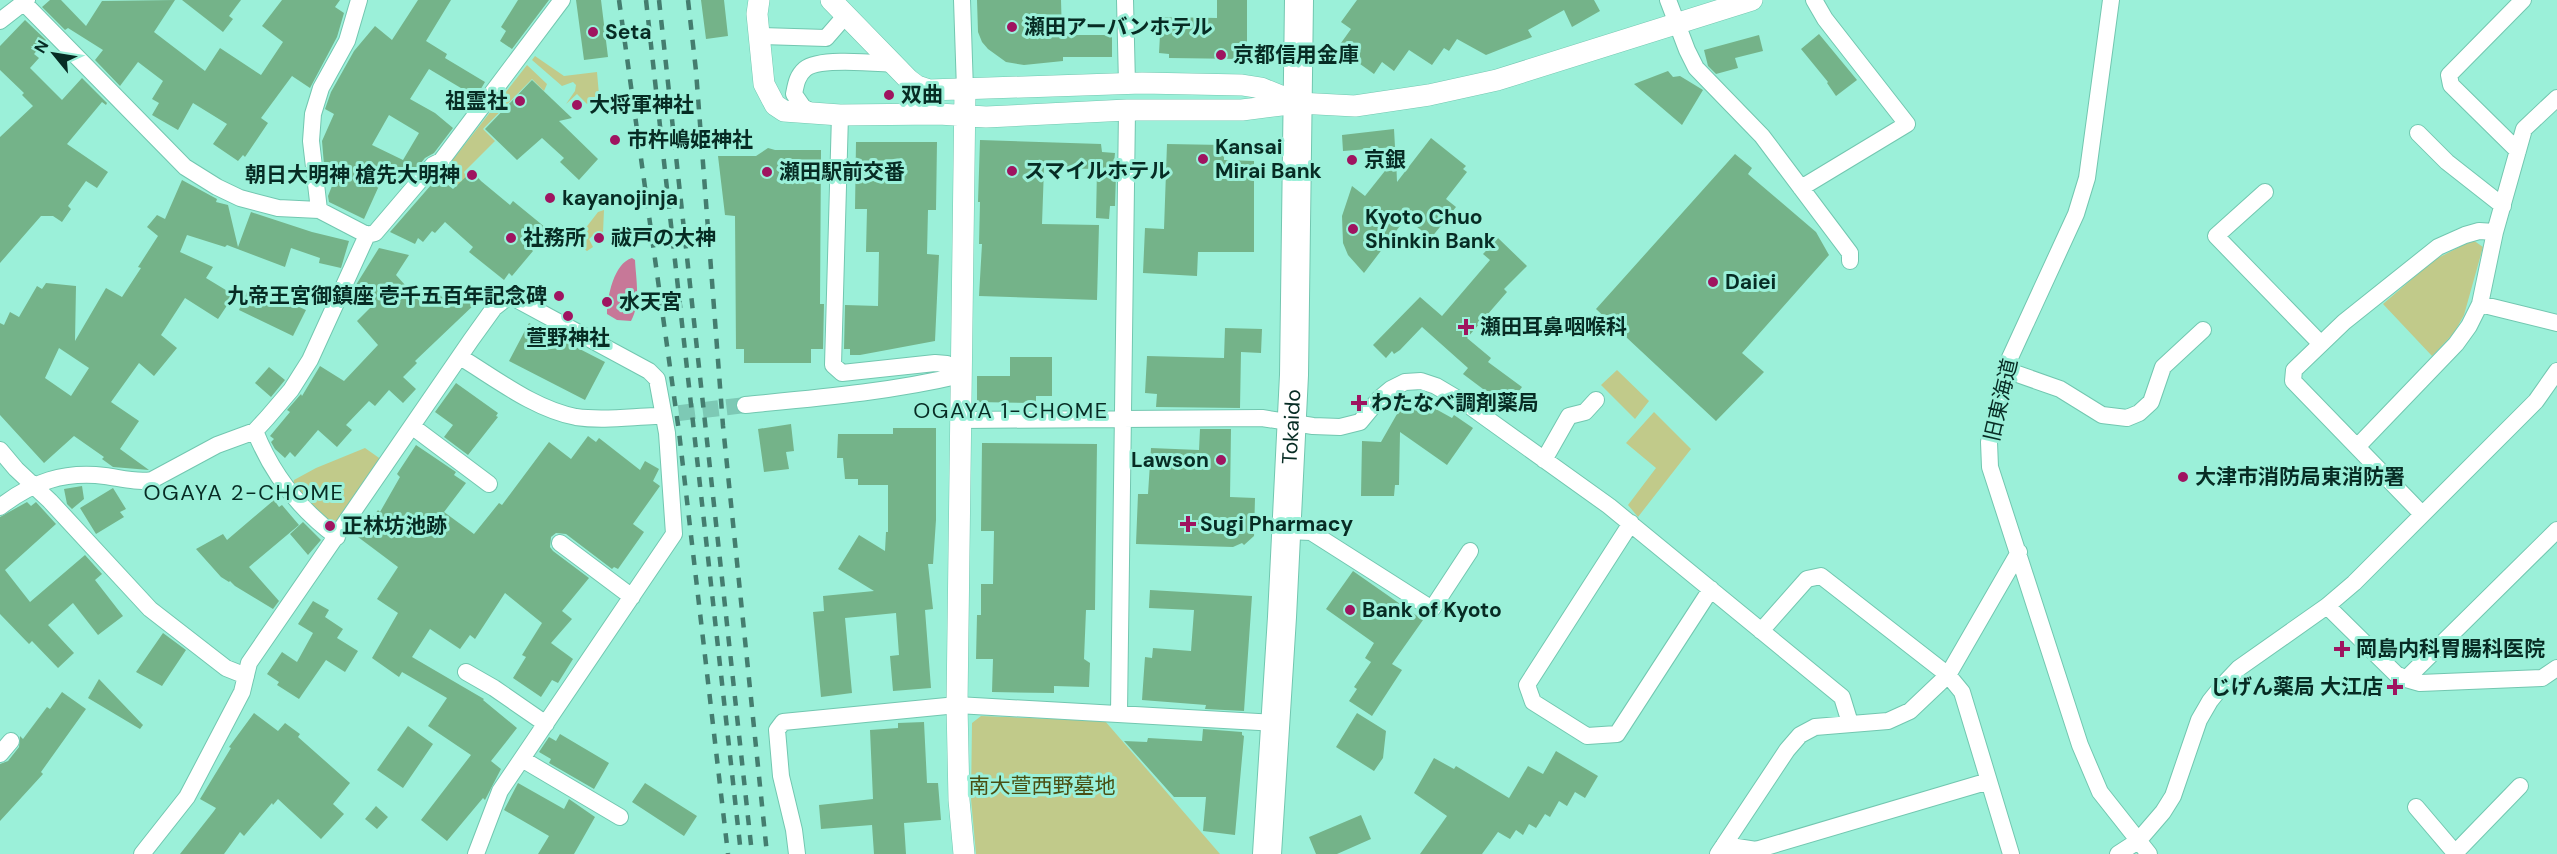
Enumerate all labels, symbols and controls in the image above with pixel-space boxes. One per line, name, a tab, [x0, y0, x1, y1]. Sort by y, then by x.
place label: 瀬田アーバンホテル	[1024, 13, 1213, 41]
place label: Seta	[605, 18, 652, 46]
marker: 瀬田アーバンホテル	[1005, 20, 1019, 34]
north arrow	[24, 24, 84, 84]
marker: Seta	[586, 25, 600, 39]
text: N	[29, 36, 53, 57]
place label: 京都信用金庫	[1233, 41, 1359, 69]
marker: 京都信用金庫	[1214, 48, 1228, 62]
place label: 双曲	[901, 81, 943, 109]
place label: 祖霊社	[445, 87, 508, 115]
marker: 双曲	[882, 88, 896, 102]
place label: 大将軍神社	[589, 91, 694, 119]
marker: 祖霊社	[513, 94, 527, 108]
marker: 大将軍神社	[570, 98, 584, 112]
place label: 市杵嶋姫神社	[627, 126, 753, 154]
marker: 市杵嶋姫神社	[608, 133, 622, 147]
place label: Kansai Mirai Bank	[1215, 133, 1322, 185]
place label: 京銀	[1364, 146, 1406, 174]
marker: Kansai Mirai Bank	[1196, 152, 1210, 166]
marker: 京銀	[1345, 153, 1359, 167]
place label: スマイルホテル	[1024, 157, 1170, 185]
place label: 瀬田駅前交番	[779, 158, 905, 186]
place label: 朝日大明神 槍先大明神	[245, 161, 460, 189]
marker: スマイルホテル	[1005, 164, 1019, 178]
marker: 瀬田駅前交番	[760, 165, 774, 179]
marker: 朝日大明神 槍先大明神	[465, 168, 479, 182]
place label: kayanojinja	[562, 184, 678, 212]
marker: kayanojinja	[543, 191, 557, 205]
place label: Kyoto Chuo Shinkin Bank	[1365, 203, 1496, 255]
marker: Kyoto Chuo Shinkin Bank	[1346, 222, 1360, 236]
place label: 社務所	[523, 224, 586, 252]
place label: 祓戸の大神	[611, 224, 716, 252]
marker: 社務所	[504, 231, 518, 245]
marker: 祓戸の大神	[592, 231, 606, 245]
place label: Daiei	[1725, 268, 1776, 296]
marker: Daiei	[1706, 275, 1720, 289]
place label: 九帝王宮御鎮座 壱千五百年記念碑	[227, 282, 547, 310]
place label: 水天宮	[619, 288, 682, 316]
marker: 九帝王宮御鎮座 壱千五百年記念碑	[552, 289, 566, 303]
marker: 水天宮	[600, 295, 614, 309]
marker: 萱野神社	[561, 309, 575, 323]
place label: 瀬田耳鼻咽喉科	[1480, 313, 1627, 341]
marker: 瀬田耳鼻咽喉科	[1457, 318, 1475, 336]
place label: 萱野神社	[526, 324, 610, 352]
street label: 旧東海道	[1978, 356, 2024, 444]
street label: Tokaido	[1276, 389, 1307, 465]
place label: わたなべ調剤薬局	[1371, 389, 1539, 417]
district label: OGAYA 1-CHOME	[913, 396, 1109, 425]
marker: わたなべ調剤薬局	[1352, 396, 1366, 410]
place label: Lawson	[1131, 446, 1209, 474]
marker: Lawson	[1214, 453, 1228, 467]
place label: 大津市消防局東消防署	[2195, 463, 2405, 491]
marker: 大津市消防局東消防署	[2176, 470, 2190, 484]
district label: OGAYA 2-CHOME	[143, 478, 345, 507]
place label: Sugi Pharmacy	[1200, 510, 1353, 538]
place label: 正林坊池跡	[342, 512, 447, 540]
marker: Sugi Pharmacy	[1181, 517, 1195, 531]
marker: 正林坊池跡	[323, 519, 337, 533]
place label: Bank of Kyoto	[1362, 596, 1502, 624]
marker: Bank of Kyoto	[1343, 603, 1357, 617]
place label: 岡島内科胃腸科医院	[2356, 635, 2545, 663]
marker: 岡島内科胃腸科医院	[2333, 640, 2351, 658]
place label: じげん薬局 大江店	[2210, 673, 2383, 701]
marker: じげん薬局 大江店	[2388, 680, 2402, 694]
park label: 南大萱西野墓地	[969, 772, 1116, 800]

